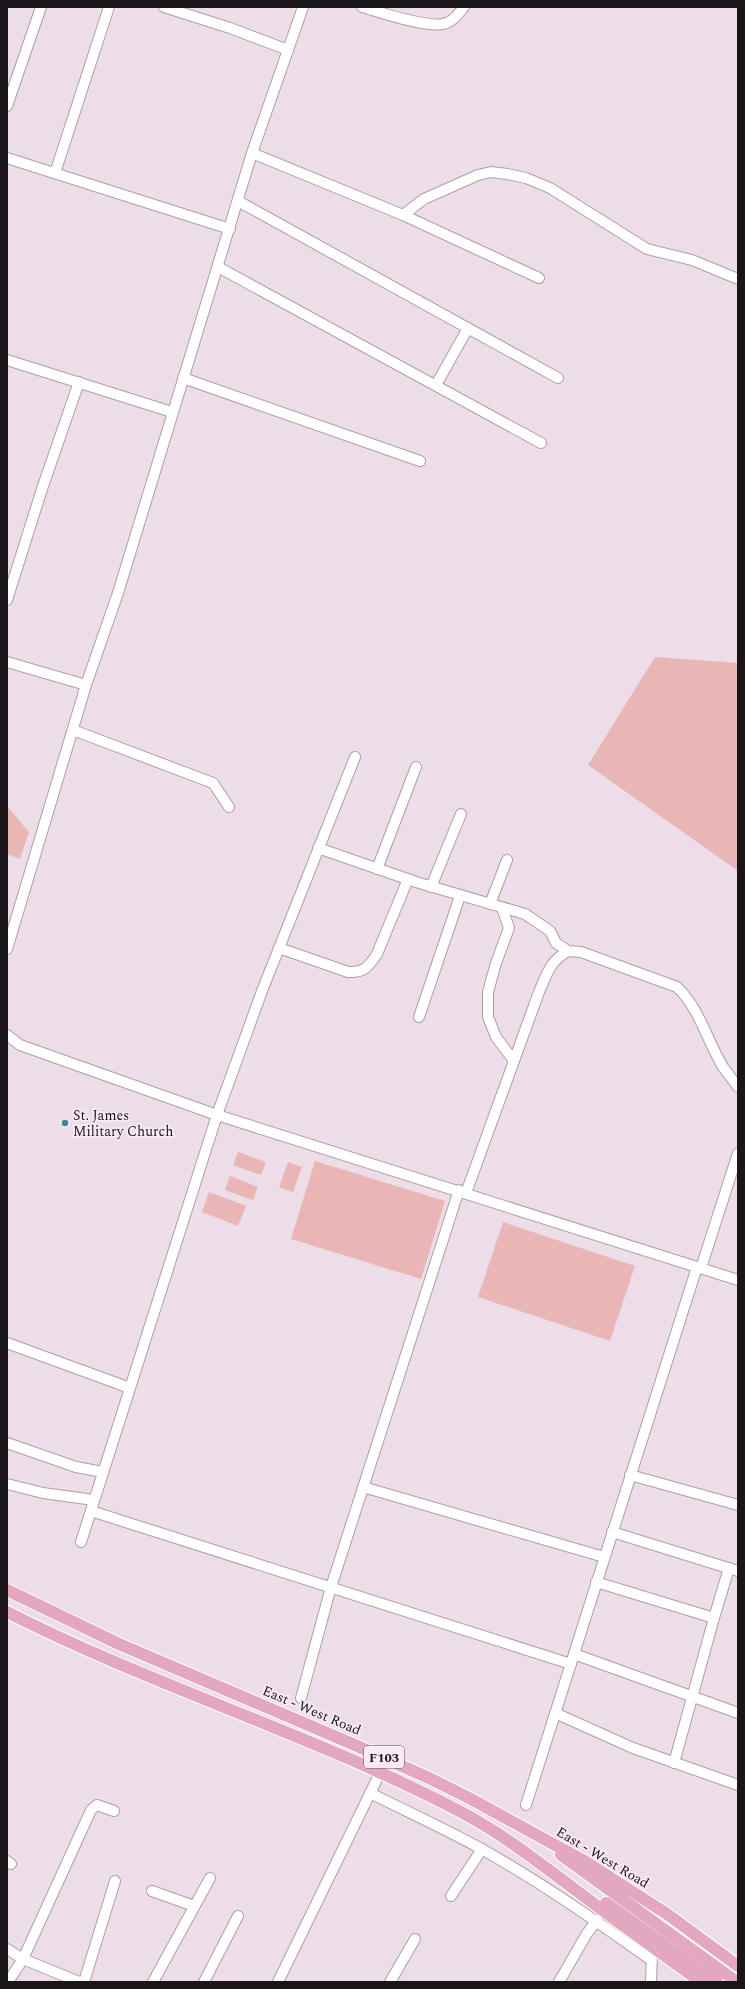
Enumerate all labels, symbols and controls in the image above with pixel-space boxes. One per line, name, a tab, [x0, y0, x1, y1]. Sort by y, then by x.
place label: St. James Military Church	[73, 1105, 173, 1142]
marker: St. James Military Church	[60, 1118, 70, 1128]
street label: East - West Road	[259, 1680, 364, 1741]
road number: F103	[364, 1746, 404, 1768]
street label: East - West Road	[552, 1821, 653, 1894]

